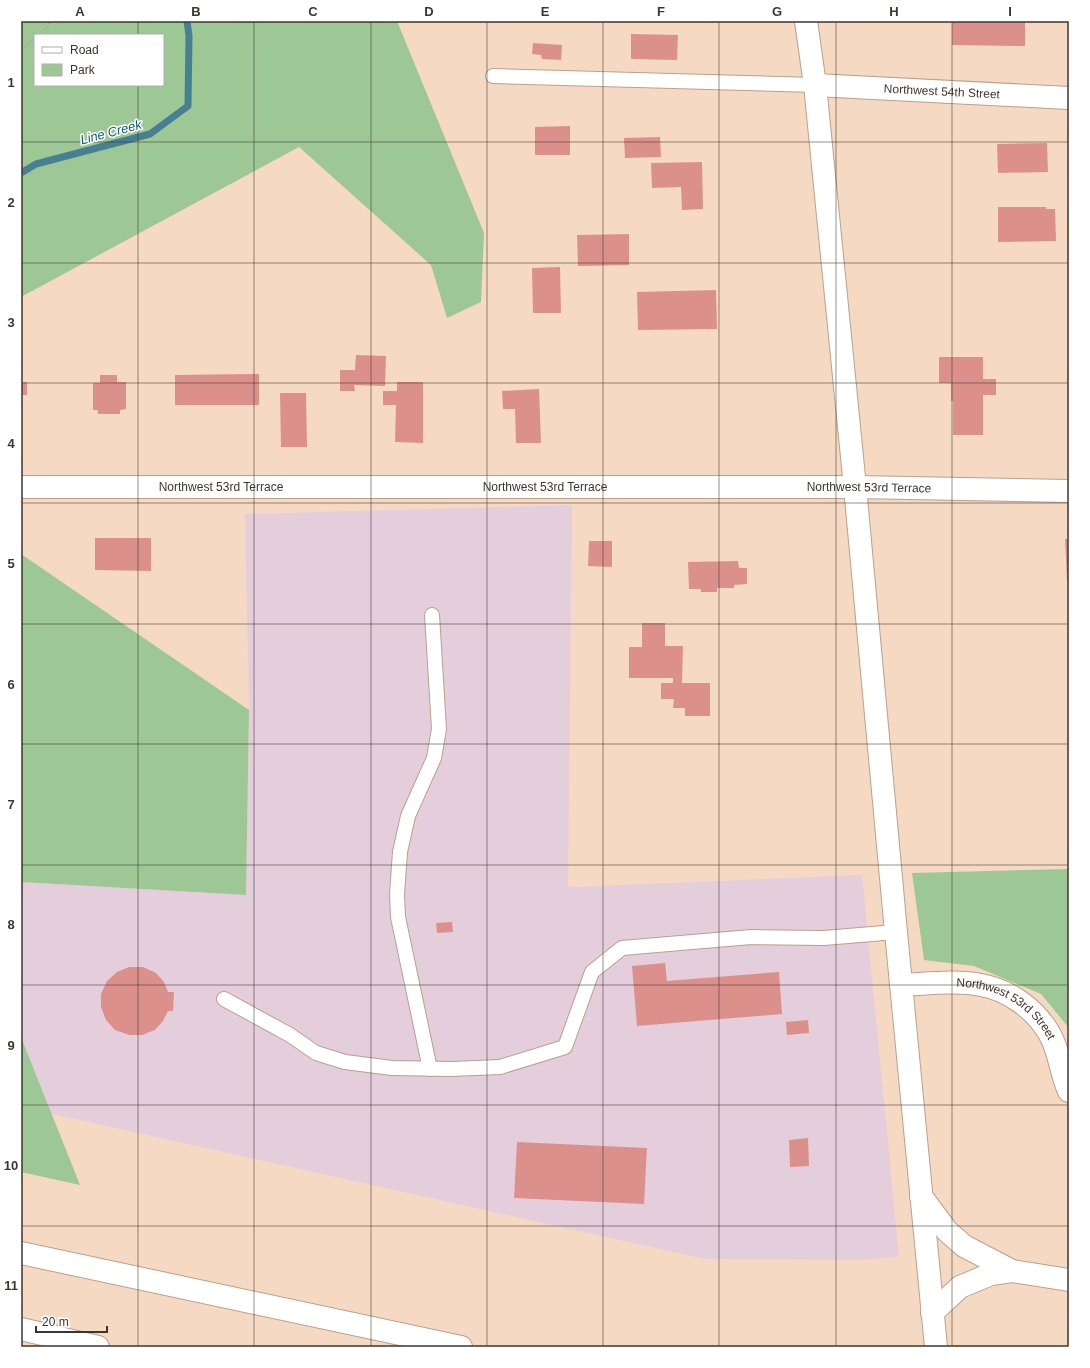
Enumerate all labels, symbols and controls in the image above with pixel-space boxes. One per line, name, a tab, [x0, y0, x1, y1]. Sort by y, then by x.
text: A	[75, 4, 85, 19]
text: B	[191, 4, 201, 19]
text: C	[308, 4, 318, 19]
text: D	[424, 4, 434, 19]
text: E	[541, 4, 550, 19]
text: F	[657, 4, 665, 19]
text: G	[772, 4, 782, 19]
text: H	[889, 4, 899, 19]
text: I	[1008, 4, 1012, 19]
legend	[34, 34, 164, 86]
text: Road	[70, 43, 99, 57]
text: Park	[70, 63, 96, 77]
text: 1	[7, 75, 15, 90]
street label: Northwest 54th Street	[883, 82, 1001, 101]
water label: Line Creek	[79, 116, 145, 147]
text: 2	[7, 195, 15, 210]
text: 3	[7, 315, 15, 330]
text: 4	[7, 436, 15, 451]
street label: Northwest 53rd Terrace	[159, 480, 284, 494]
street label: Northwest 53rd Terrace	[483, 480, 608, 494]
street label: Northwest 53rd Terrace	[807, 480, 932, 495]
text: 5	[7, 556, 15, 571]
text: 6	[7, 677, 15, 692]
text: 7	[7, 797, 15, 812]
text: 8	[7, 917, 15, 932]
street label: Northwest 53rd Street	[956, 976, 1059, 1043]
text: 9	[7, 1038, 15, 1053]
text: 10	[4, 1158, 18, 1173]
text: 11	[4, 1278, 18, 1293]
scale bar	[36, 1308, 107, 1334]
text: 20 m	[42, 1315, 69, 1329]

